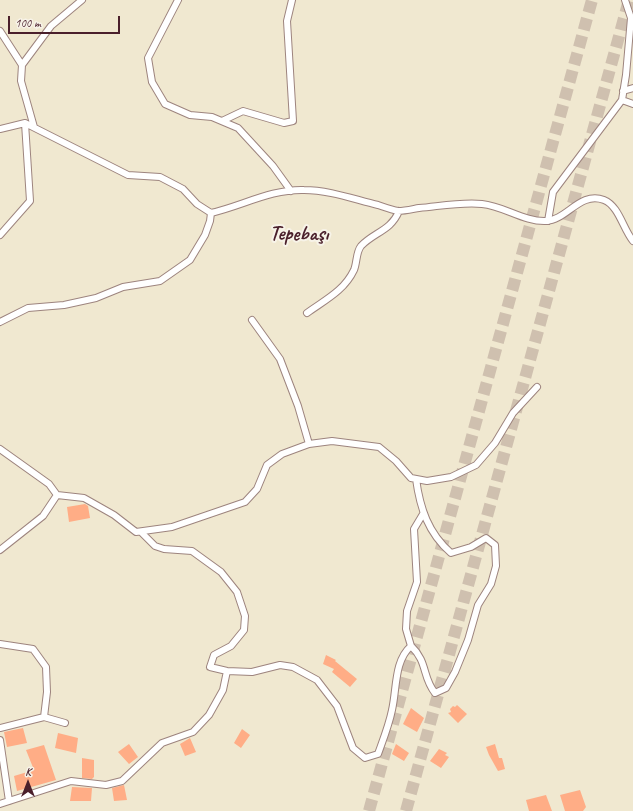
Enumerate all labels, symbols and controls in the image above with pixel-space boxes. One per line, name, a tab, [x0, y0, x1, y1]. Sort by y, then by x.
scale bar	[10, 8, 122, 34]
text: 100 m	[15, 15, 41, 31]
district label: Tepebaşı	[270, 221, 328, 247]
north arrow	[8, 763, 48, 803]
text: K	[25, 764, 31, 778]

